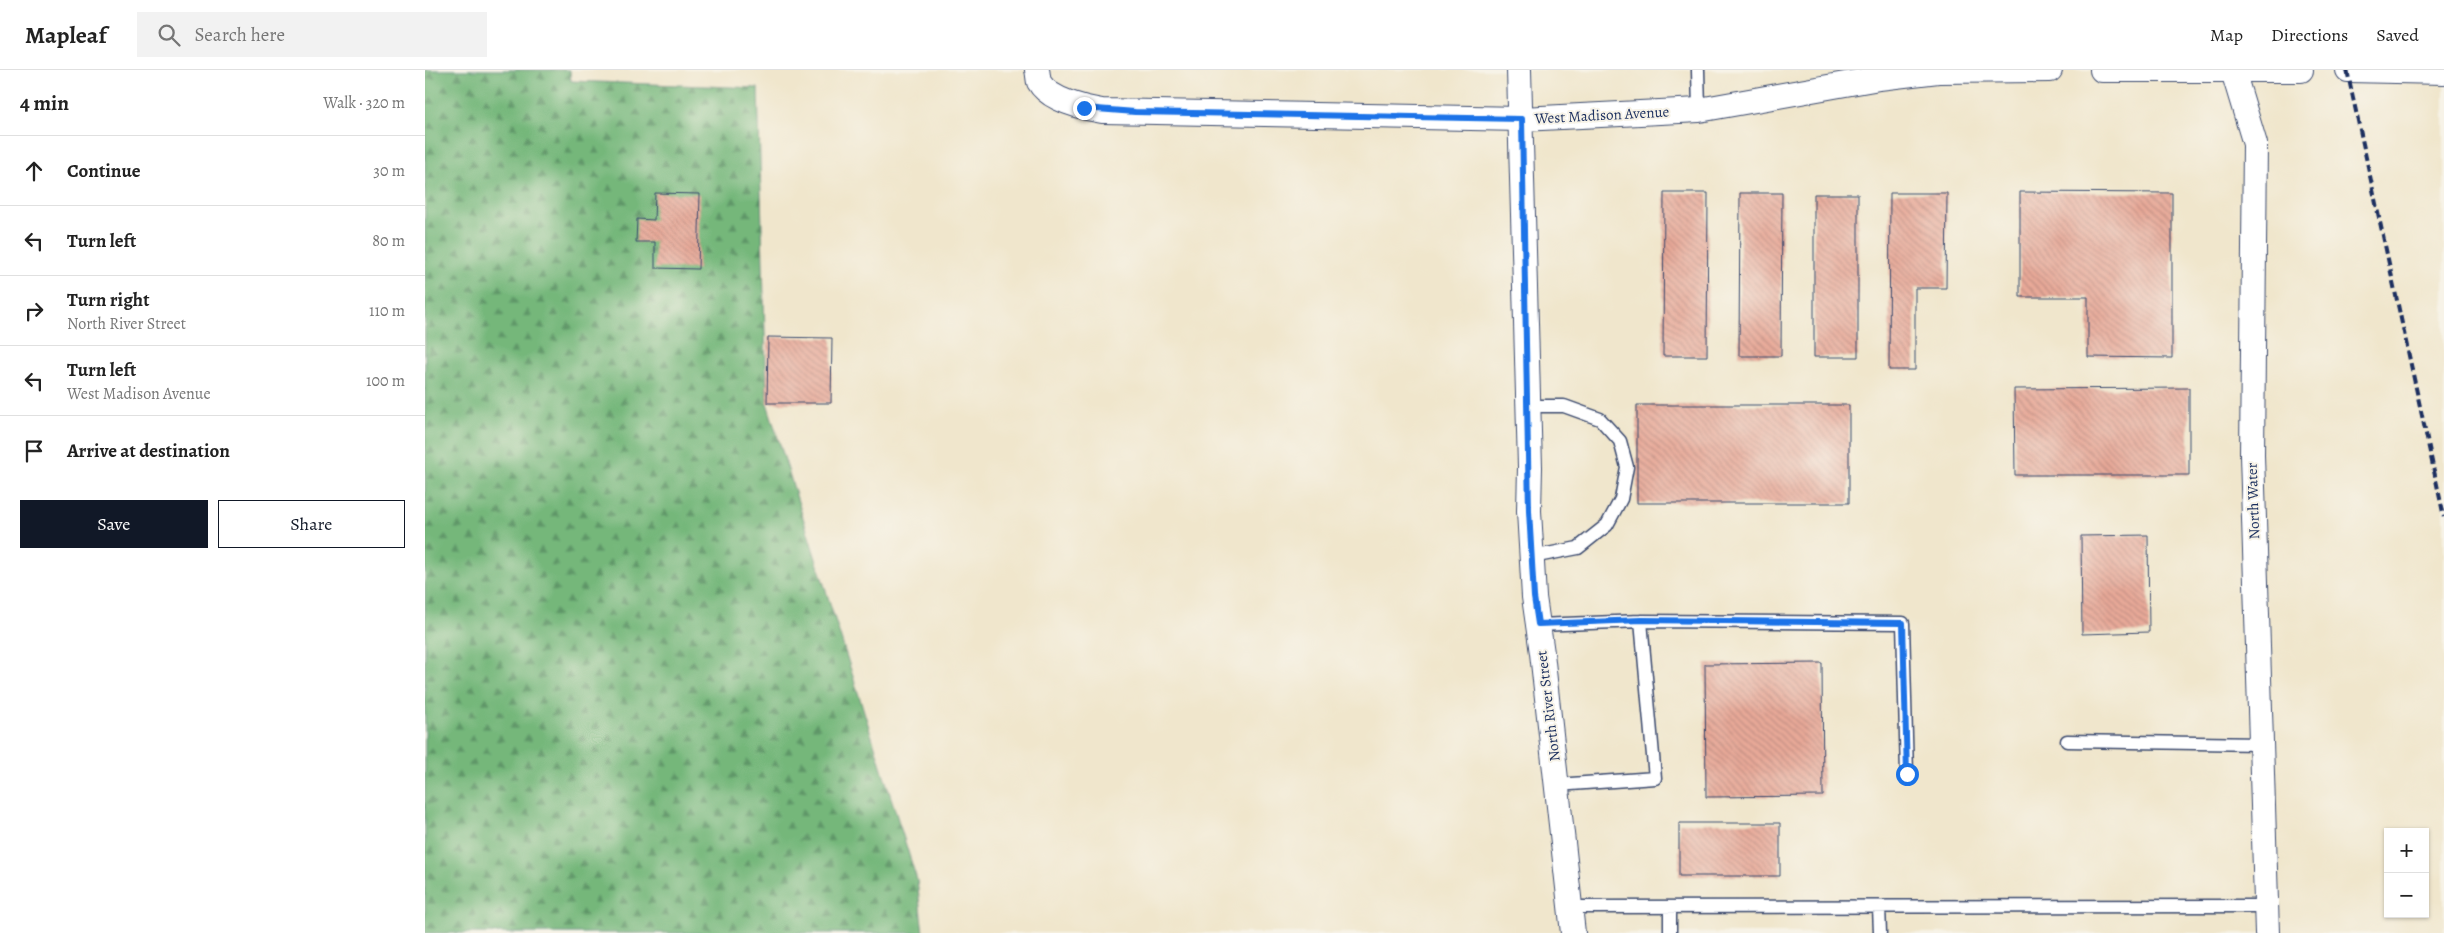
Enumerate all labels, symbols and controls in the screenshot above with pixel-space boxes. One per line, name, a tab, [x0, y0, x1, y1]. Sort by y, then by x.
search box	[137, 12, 487, 57]
text: Mapleaf	[25, 19, 107, 51]
icon: search	[155, 21, 183, 49]
text: Search here	[195, 22, 285, 48]
text: Map	[2210, 23, 2243, 47]
text: Directions	[2271, 23, 2348, 47]
text: Saved	[2376, 23, 2419, 47]
text: 4 min	[20, 89, 69, 117]
text: Walk · 320 m	[323, 92, 405, 114]
route end	[1073, 97, 1096, 120]
street label: West Madison Avenue	[1533, 101, 1670, 129]
icon: ahead	[20, 157, 48, 185]
text: Continue	[67, 158, 141, 184]
text: 30 m	[373, 160, 405, 182]
icon: left	[20, 227, 48, 255]
text: Turn left	[67, 228, 136, 254]
text: 80 m	[372, 230, 405, 252]
text: Turn right	[67, 287, 149, 313]
icon: right	[20, 297, 48, 325]
text: 110 m	[369, 300, 405, 322]
text: North River Street	[67, 313, 186, 335]
text: Turn left	[67, 357, 136, 383]
icon: left	[20, 367, 48, 395]
text: 100 m	[366, 370, 405, 392]
text: West Madison Avenue	[67, 383, 211, 405]
icon: arrive	[20, 437, 48, 465]
text: Arrive at destination	[67, 438, 230, 464]
street label: North Water	[2242, 462, 2264, 540]
button: Save	[20, 500, 208, 548]
button: Share	[218, 500, 405, 548]
street label: North River Street	[1531, 649, 1565, 763]
route start	[1896, 763, 1919, 786]
map controls	[2384, 828, 2429, 918]
button: +	[2384, 828, 2429, 873]
button: −	[2384, 873, 2429, 918]

